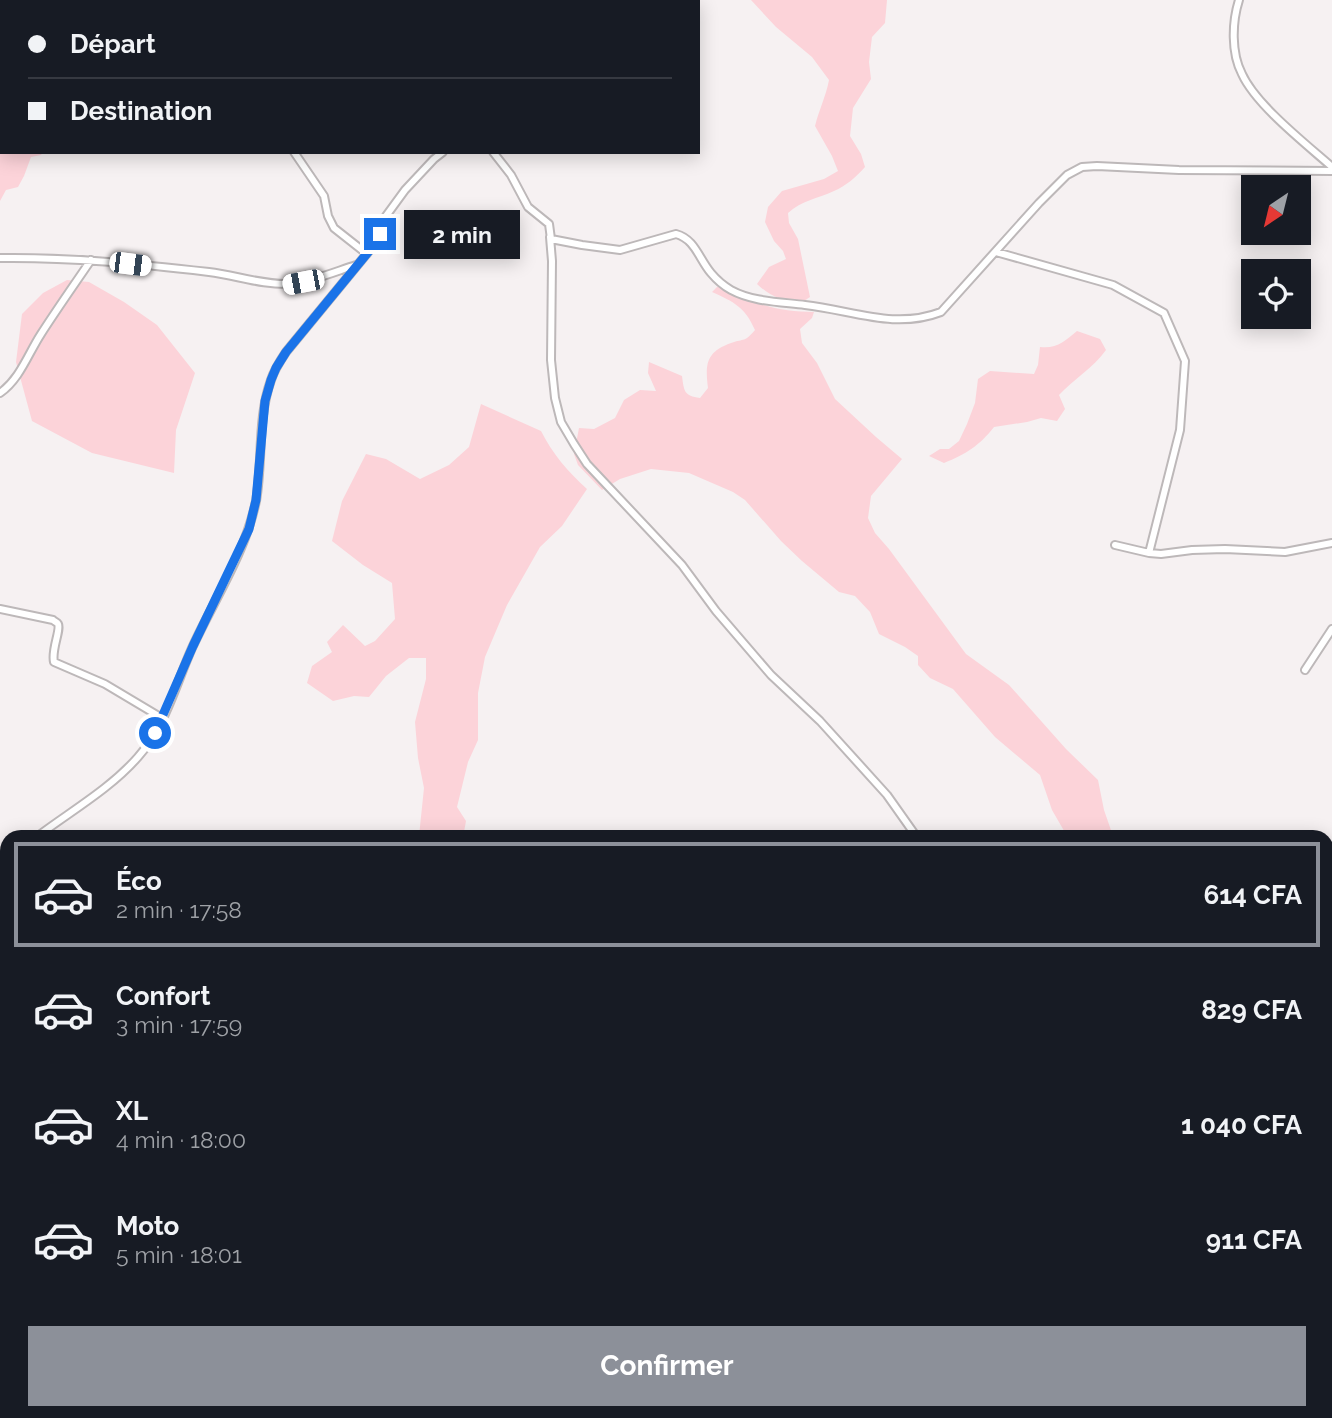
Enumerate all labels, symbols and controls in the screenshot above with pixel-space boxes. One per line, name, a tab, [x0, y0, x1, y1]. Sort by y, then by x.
text: Départ	[70, 29, 156, 59]
text: Destination	[70, 96, 212, 126]
north arrow	[1241, 175, 1311, 245]
map controls	[1241, 175, 1311, 329]
callout: 2 min	[404, 210, 520, 258]
route end	[364, 218, 396, 250]
text: 2 min	[432, 221, 492, 248]
car	[108, 251, 153, 277]
button: locate	[1241, 259, 1311, 329]
car	[281, 268, 326, 296]
route start	[139, 717, 171, 749]
icon: car	[32, 863, 95, 926]
text: Éco	[116, 866, 162, 896]
text: 614 CFA	[1203, 880, 1302, 910]
text: 2 min · 17:58	[116, 896, 242, 923]
icon: car	[32, 978, 95, 1041]
text: Confort	[116, 981, 210, 1011]
text: 829 CFA	[1201, 995, 1302, 1025]
text: 3 min · 17:59	[116, 1011, 242, 1038]
icon: car	[32, 1093, 95, 1156]
text: XL	[116, 1096, 148, 1126]
text: 1 040 CFA	[1181, 1110, 1302, 1140]
text: 4 min · 18:00	[116, 1126, 246, 1153]
icon: car	[32, 1208, 95, 1271]
text: Moto	[116, 1211, 179, 1241]
text: 911 CFA	[1206, 1225, 1302, 1255]
text: 5 min · 18:01	[116, 1241, 242, 1268]
button: Confirmer	[28, 1326, 1306, 1406]

